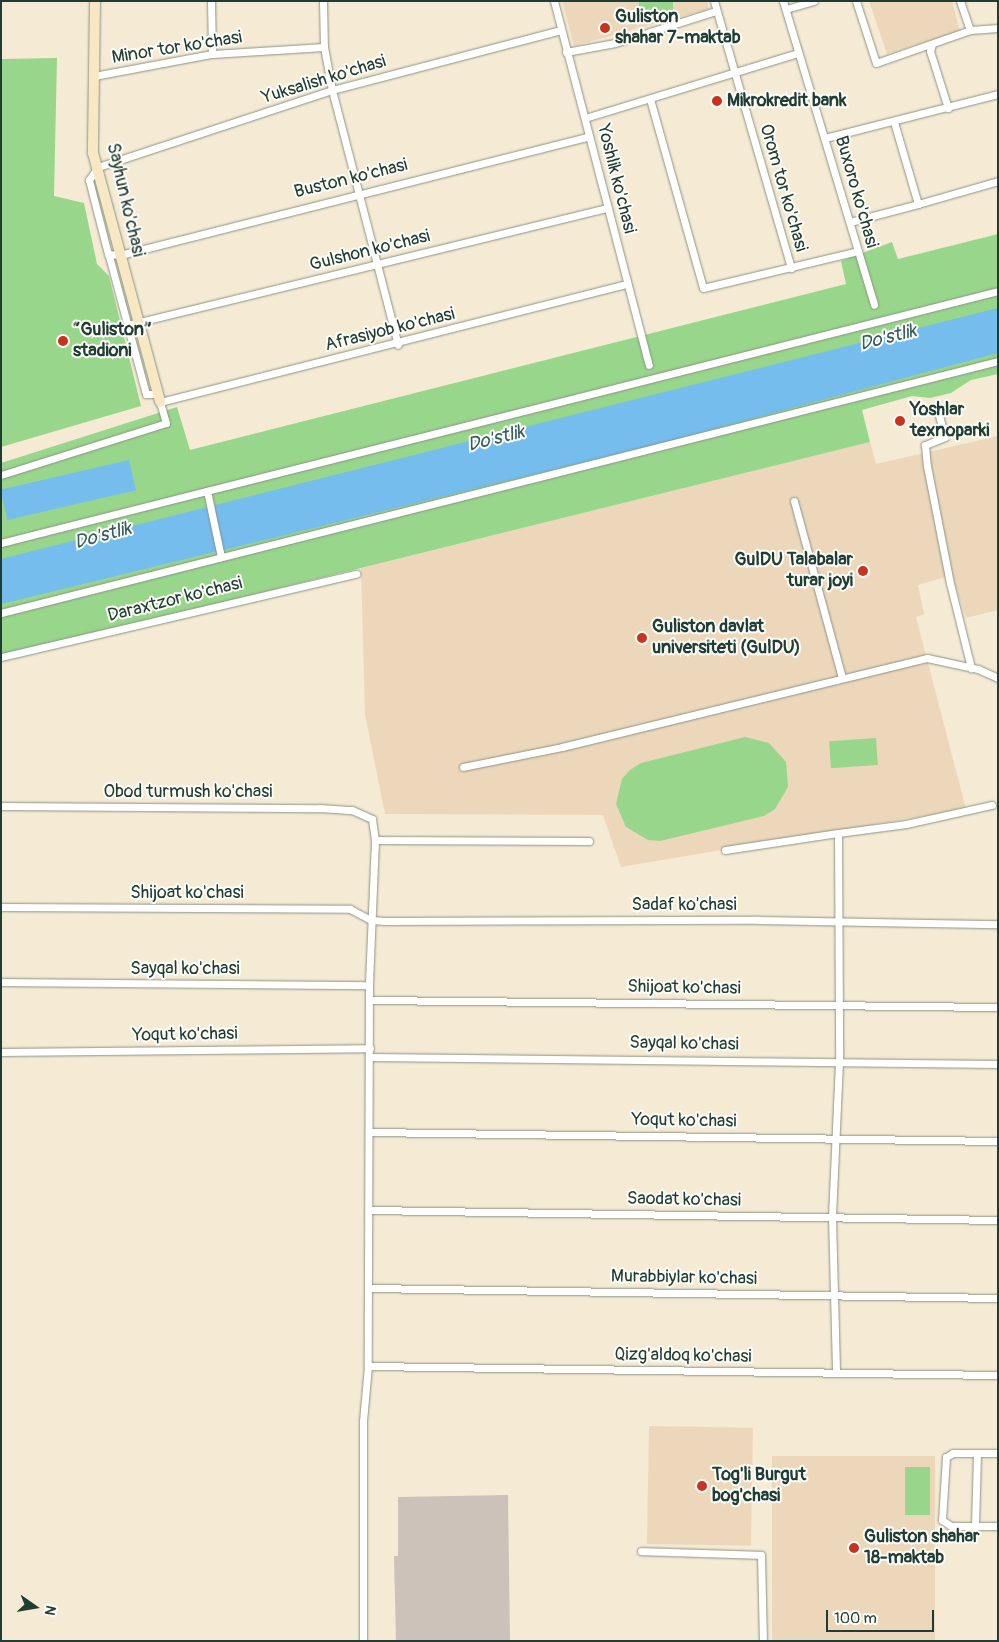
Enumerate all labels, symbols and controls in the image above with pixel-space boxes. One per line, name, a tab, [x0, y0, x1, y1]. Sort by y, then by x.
place label: Guliston shahar 7-maktab	[615, 7, 741, 50]
marker: Guliston shahar 7-maktab	[599, 22, 611, 34]
street label: Minor tor ko'chasi	[110, 27, 244, 69]
street label: Yuksalish ko'chasi	[259, 51, 389, 109]
place label: Mikrokredit bank	[727, 90, 846, 112]
marker: Mikrokredit bank	[711, 95, 723, 107]
street label: Yoshlik ko'chasi	[592, 122, 640, 236]
street label: Orom tor ko'chasi	[754, 122, 812, 254]
street label: Buxoro ko'chasi	[830, 134, 882, 250]
street label: Sayhun ko'chasi	[101, 141, 149, 259]
street label: Buston ko'chasi	[292, 154, 410, 204]
street label: Gulshon ko'chasi	[308, 226, 432, 276]
street label: Afrasiyob ko'chasi	[323, 303, 457, 357]
place label: “Guliston” stadioni	[73, 320, 151, 362]
water label: Do'stlik	[857, 320, 919, 356]
marker: “Guliston” stadioni	[57, 335, 69, 347]
place label: Yoshlar texnoparki	[910, 400, 990, 442]
marker: Yoshlar texnoparki	[894, 415, 906, 427]
water label: Do'stlik	[465, 421, 527, 457]
water label: Do'stlik	[72, 518, 134, 554]
place label: GulDU Talabalar turar joyi	[734, 550, 853, 592]
marker: GulDU Talabalar turar joyi	[857, 565, 869, 577]
street label: Daraxtzor ko'chasi	[105, 573, 245, 627]
place label: Guliston davlat universiteti (GulDU)	[652, 617, 801, 660]
marker: Guliston davlat universiteti (GulDU)	[636, 632, 648, 644]
street label: Obod turmush ko'chasi	[104, 781, 272, 803]
street label: Shijoat ko'chasi	[130, 882, 244, 904]
street label: Sadaf ko'chasi	[631, 894, 737, 916]
street label: Sayqal ko'chasi	[130, 958, 240, 980]
street label: Shijoat ko'chasi	[627, 976, 741, 1000]
street label: Yoqut ko'chasi	[132, 1023, 238, 1047]
street label: Sayqal ko'chasi	[629, 1032, 739, 1056]
street label: Yoqut ko'chasi	[631, 1109, 737, 1133]
street label: Saodat ko'chasi	[627, 1188, 741, 1212]
street label: Murabbiylar ko'chasi	[611, 1266, 757, 1290]
street label: Qizg'aldoq ko'chasi	[614, 1344, 752, 1368]
place label: Tog'li Burgut bog'chasi	[712, 1465, 806, 1508]
marker: Tog'li Burgut bog'chasi	[696, 1480, 708, 1492]
place label: Guliston shahar 18-maktab	[864, 1527, 979, 1570]
marker: Guliston shahar 18-maktab	[848, 1542, 860, 1554]
north arrow	[10, 1582, 60, 1632]
scale bar	[829, 1600, 936, 1632]
text: N	[41, 1604, 59, 1617]
text: 100 m	[834, 1609, 877, 1628]

